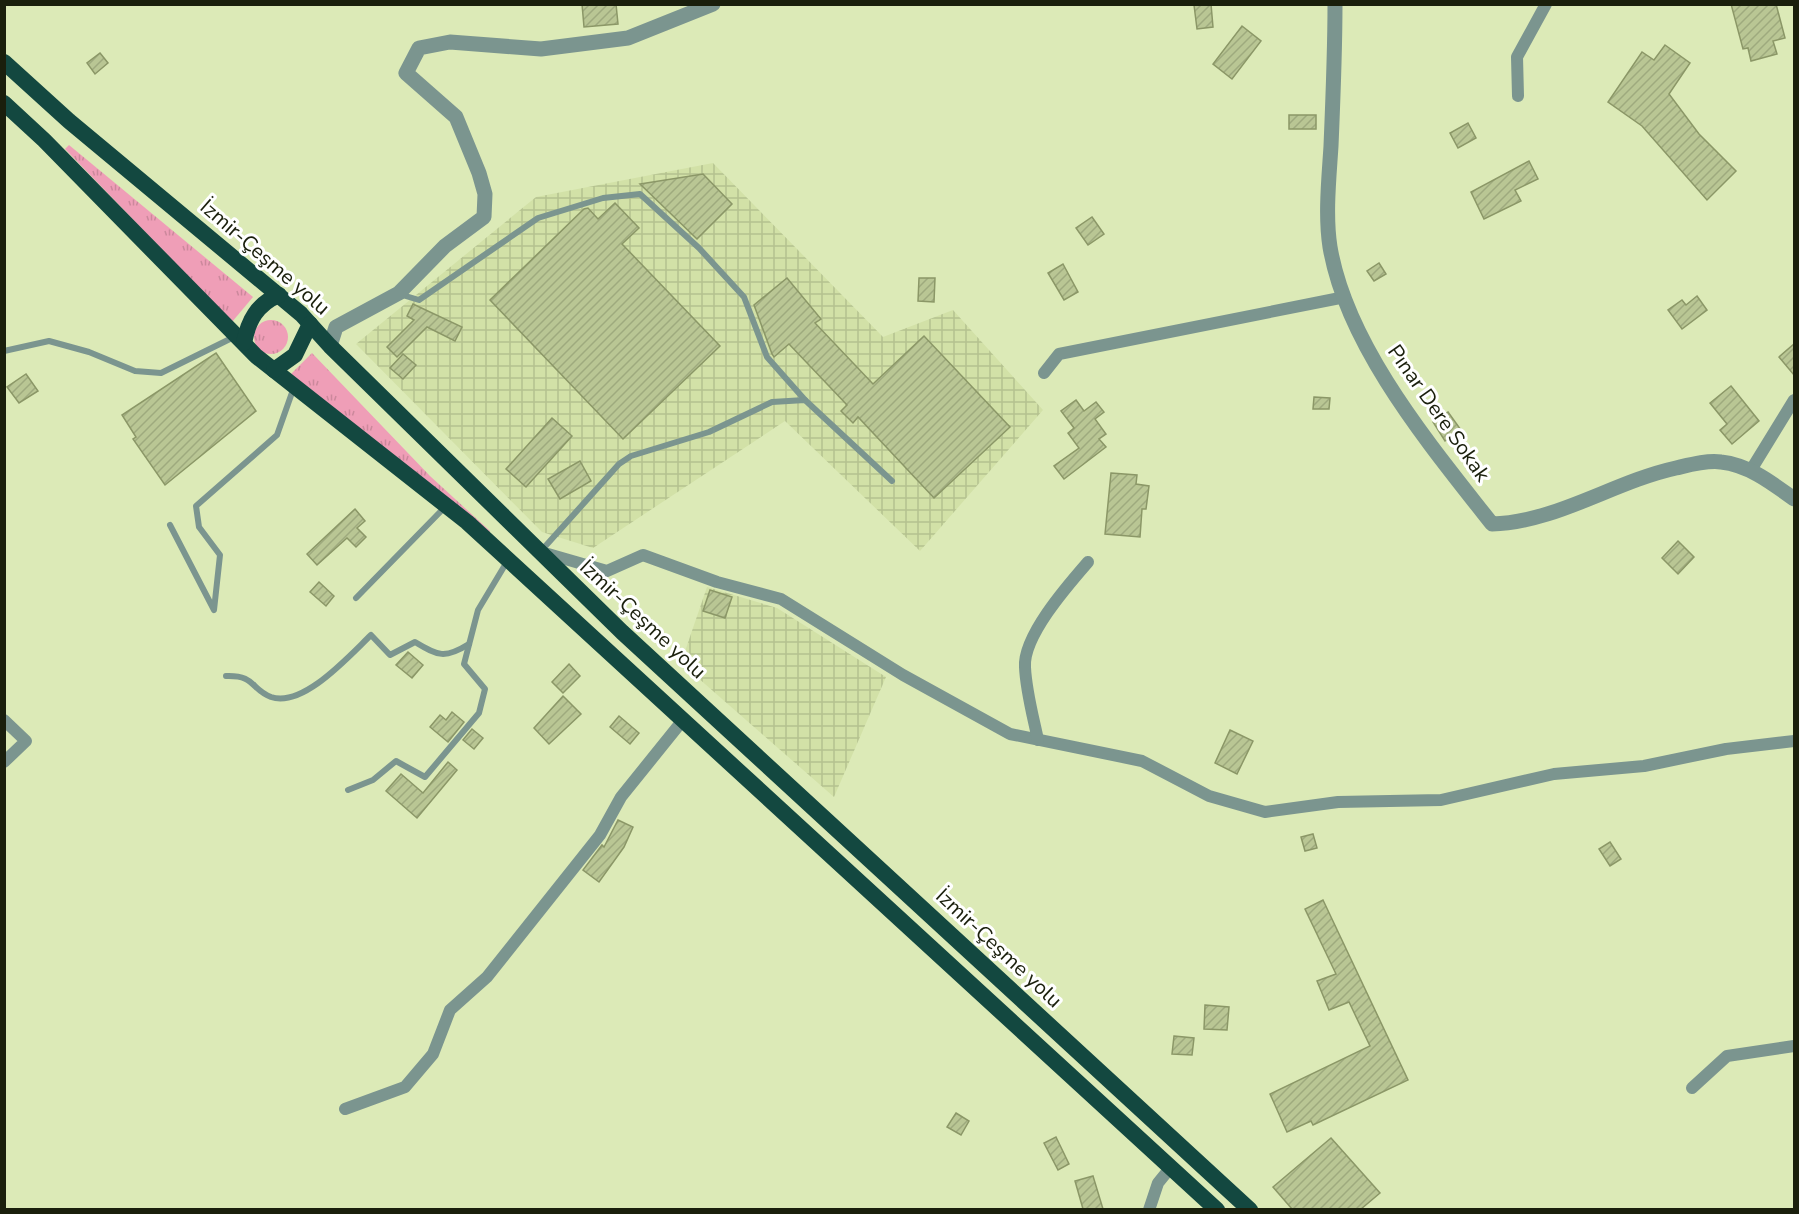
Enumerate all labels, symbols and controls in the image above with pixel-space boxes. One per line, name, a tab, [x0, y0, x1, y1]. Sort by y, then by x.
street label: İzmir-Çeşme yolu	[194, 193, 336, 321]
street label: Pınar Dere Sokak	[1381, 339, 1497, 487]
street label: İzmir-Çeşme yolu	[574, 553, 712, 685]
street label: İzmir-Çeşme yolu	[930, 882, 1068, 1014]

